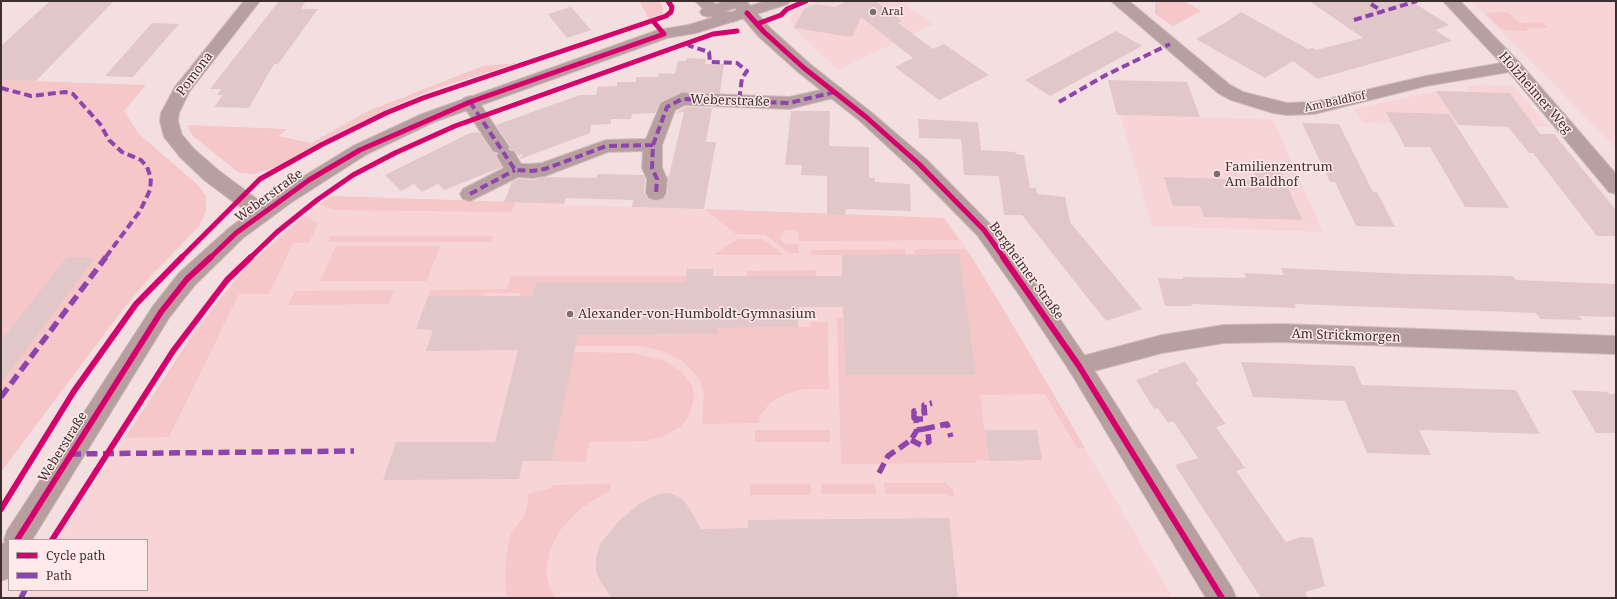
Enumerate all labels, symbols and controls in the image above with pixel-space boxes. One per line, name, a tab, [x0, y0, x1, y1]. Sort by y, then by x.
place label: Aral	[881, 5, 903, 19]
marker: Aral	[868, 7, 878, 17]
street label: Pomona	[173, 49, 217, 99]
street label: Holzheimer Weg	[1495, 49, 1575, 137]
street label: Am Baldhof	[1303, 89, 1367, 115]
street label: Weberstraße	[690, 92, 770, 110]
place label: Familienzentrum Am Baldhof	[1225, 159, 1333, 190]
street label: Weberstraße	[232, 166, 306, 226]
marker: Familienzentrum Am Baldhof	[1212, 169, 1222, 179]
street label: Bergheimer Straße	[985, 219, 1067, 323]
place label: Alexander-von-Humboldt-Gymnasium	[578, 306, 816, 322]
marker: Alexander-von-Humboldt-Gymnasium	[565, 309, 575, 319]
street label: Am Strickmorgen	[1291, 326, 1401, 346]
street label: Weberstraße	[35, 409, 91, 485]
legend	[8, 539, 148, 591]
text: Cycle path	[46, 547, 105, 564]
text: Path	[46, 567, 72, 584]

